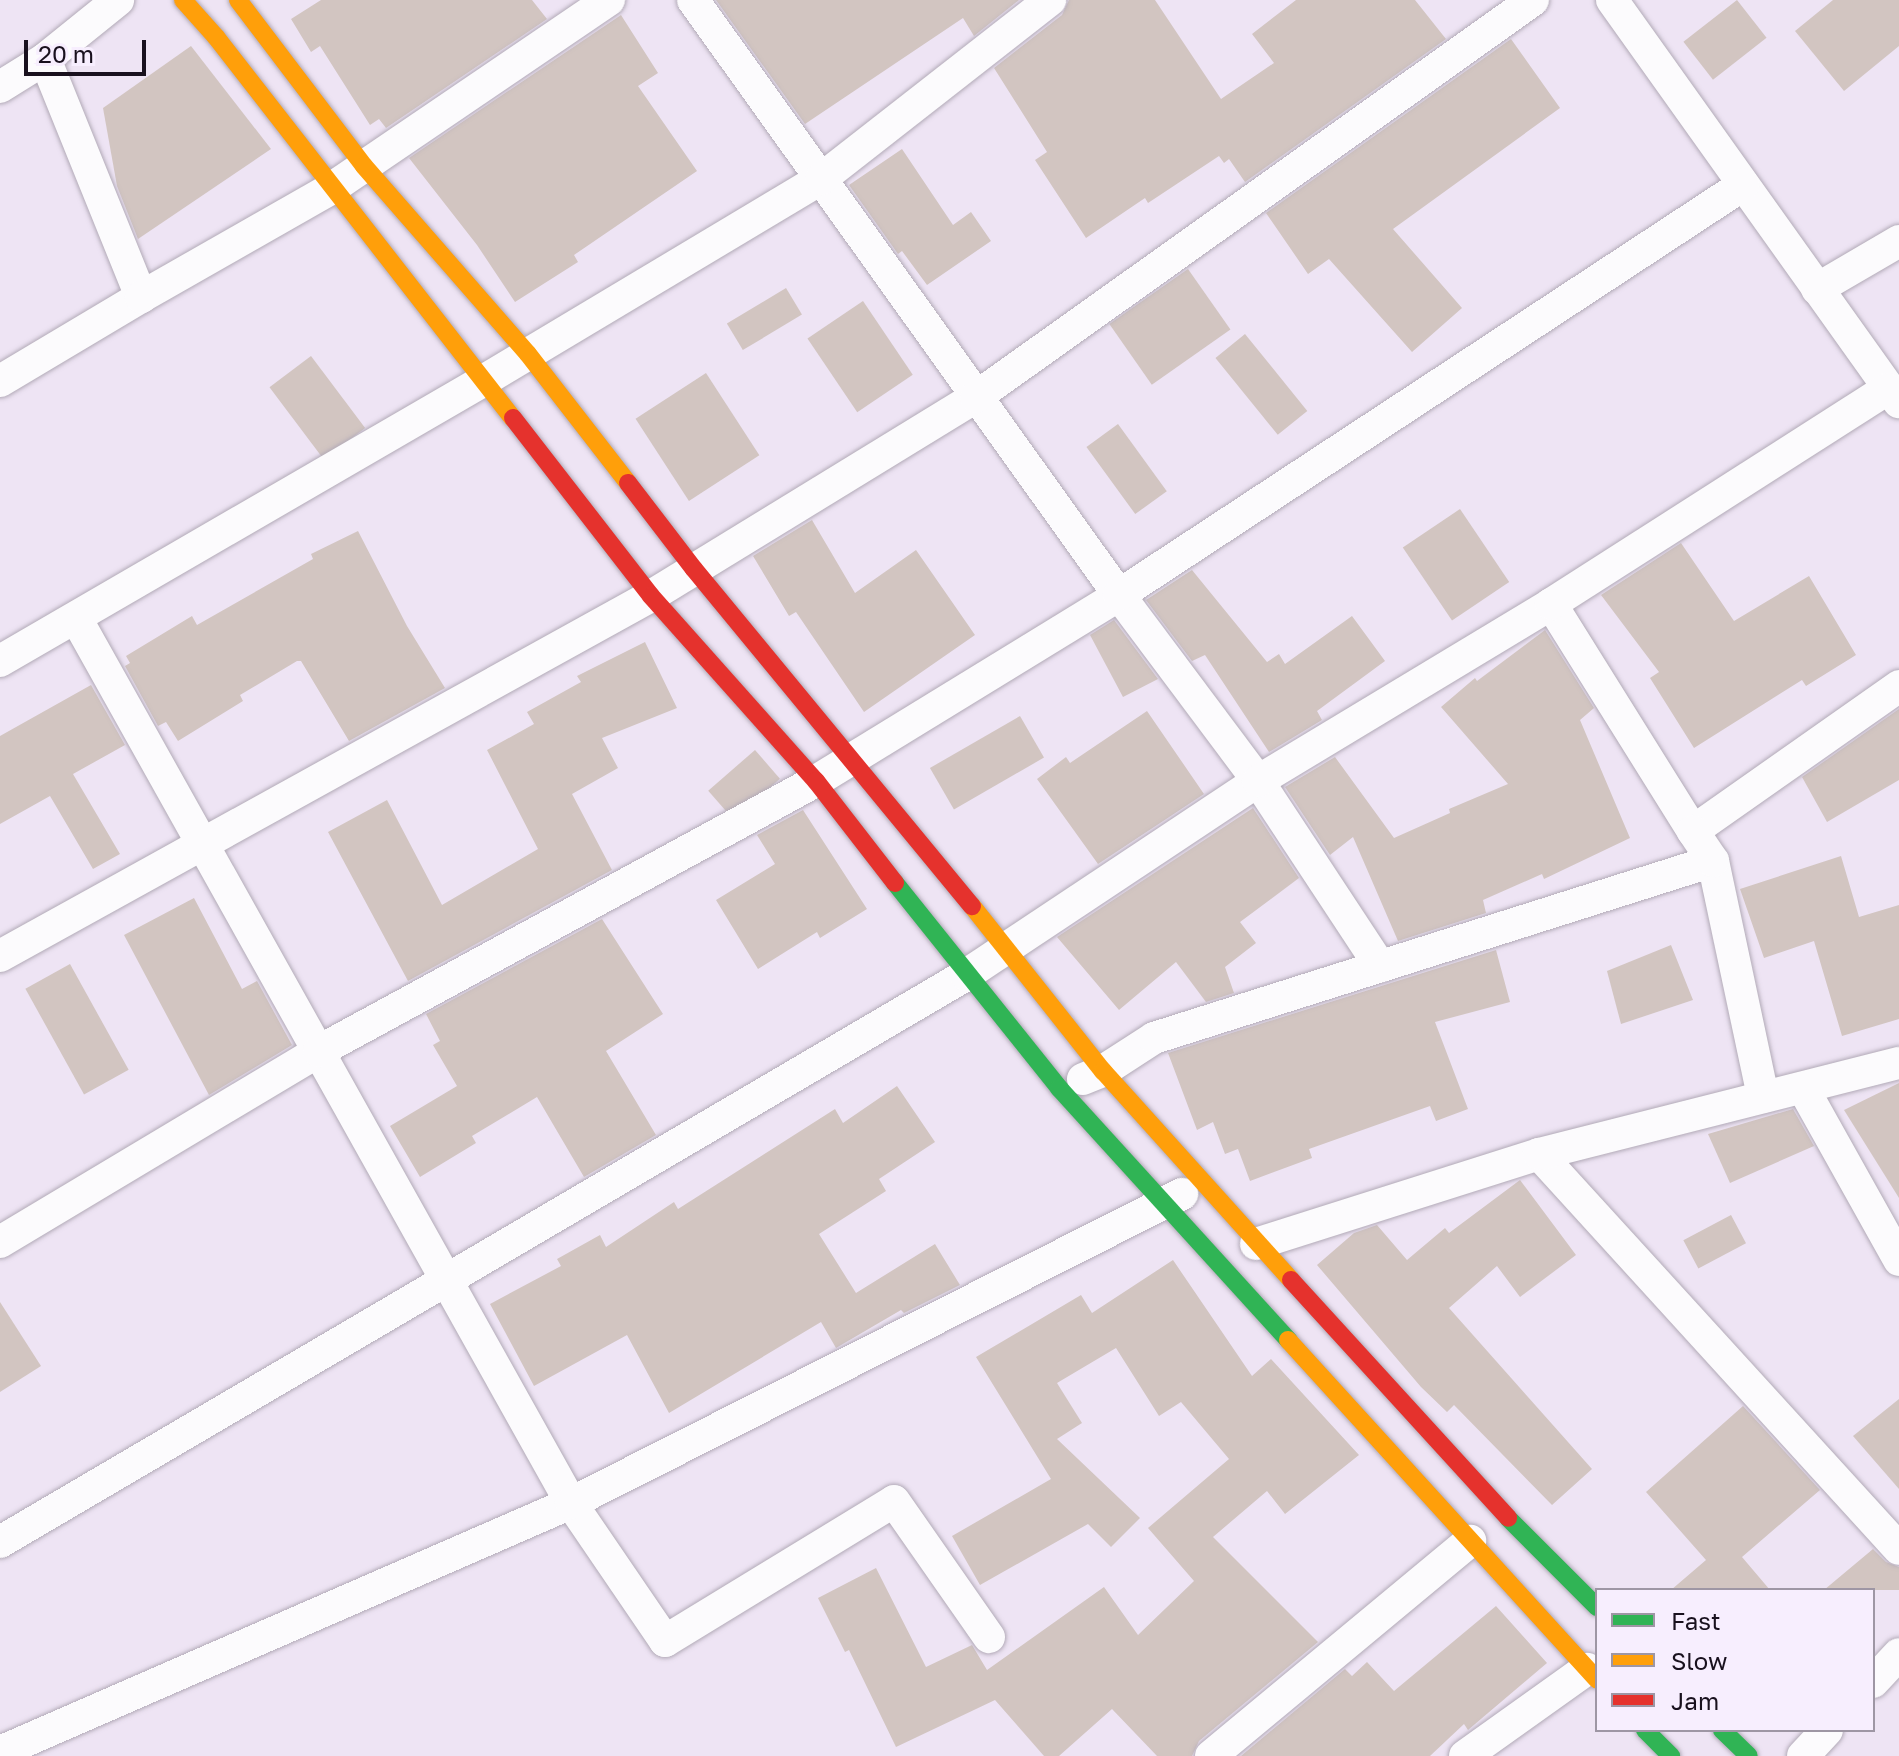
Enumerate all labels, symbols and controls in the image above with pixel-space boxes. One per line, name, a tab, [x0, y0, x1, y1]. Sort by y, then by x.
scale bar	[28, 24, 150, 74]
text: 20 m	[38, 39, 94, 68]
legend	[1595, 1588, 1875, 1732]
text: Fast	[1671, 1606, 1721, 1635]
text: Slow	[1671, 1646, 1727, 1675]
text: Jam	[1671, 1686, 1719, 1715]

